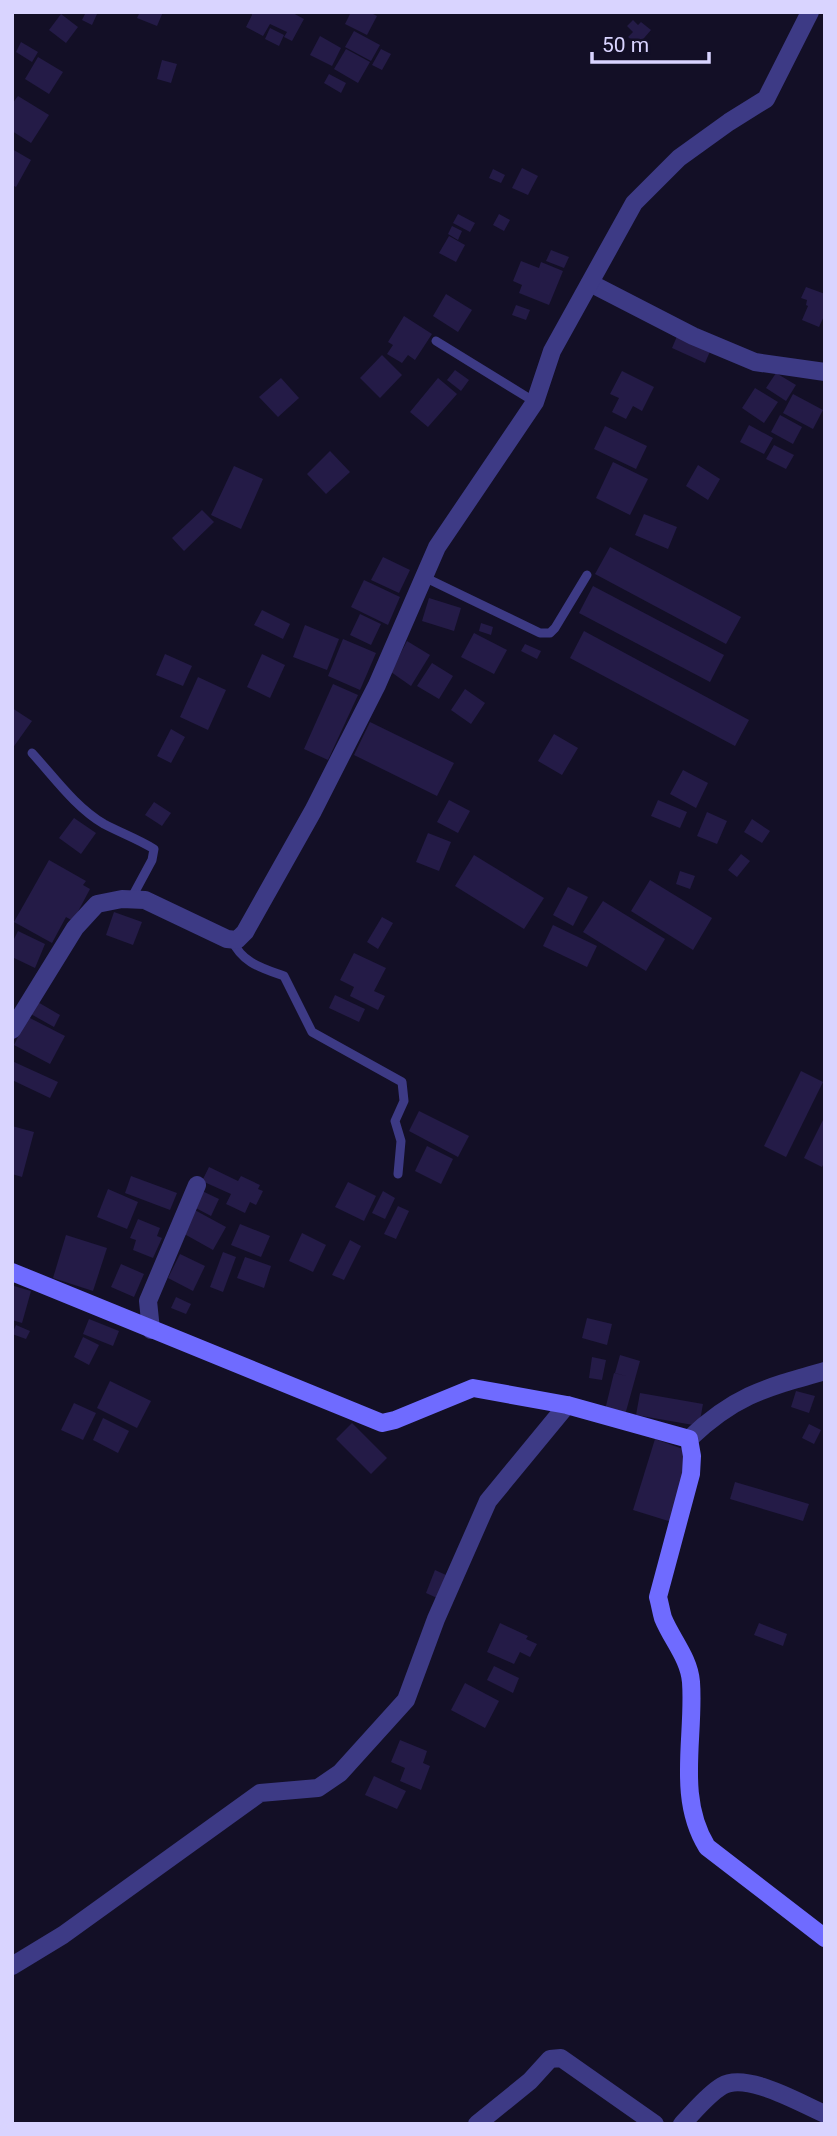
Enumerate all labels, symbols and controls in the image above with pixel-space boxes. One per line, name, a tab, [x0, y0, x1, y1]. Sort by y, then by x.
scale bar	[592, 21, 709, 65]
text: 50 m	[602, 33, 649, 57]

